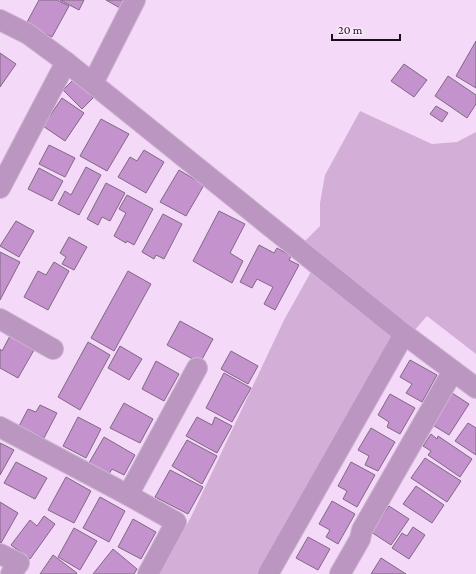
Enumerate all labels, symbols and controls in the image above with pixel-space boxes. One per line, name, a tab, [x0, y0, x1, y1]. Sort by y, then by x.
scale bar	[332, 16, 400, 42]
text: 20 m	[338, 23, 363, 37]

